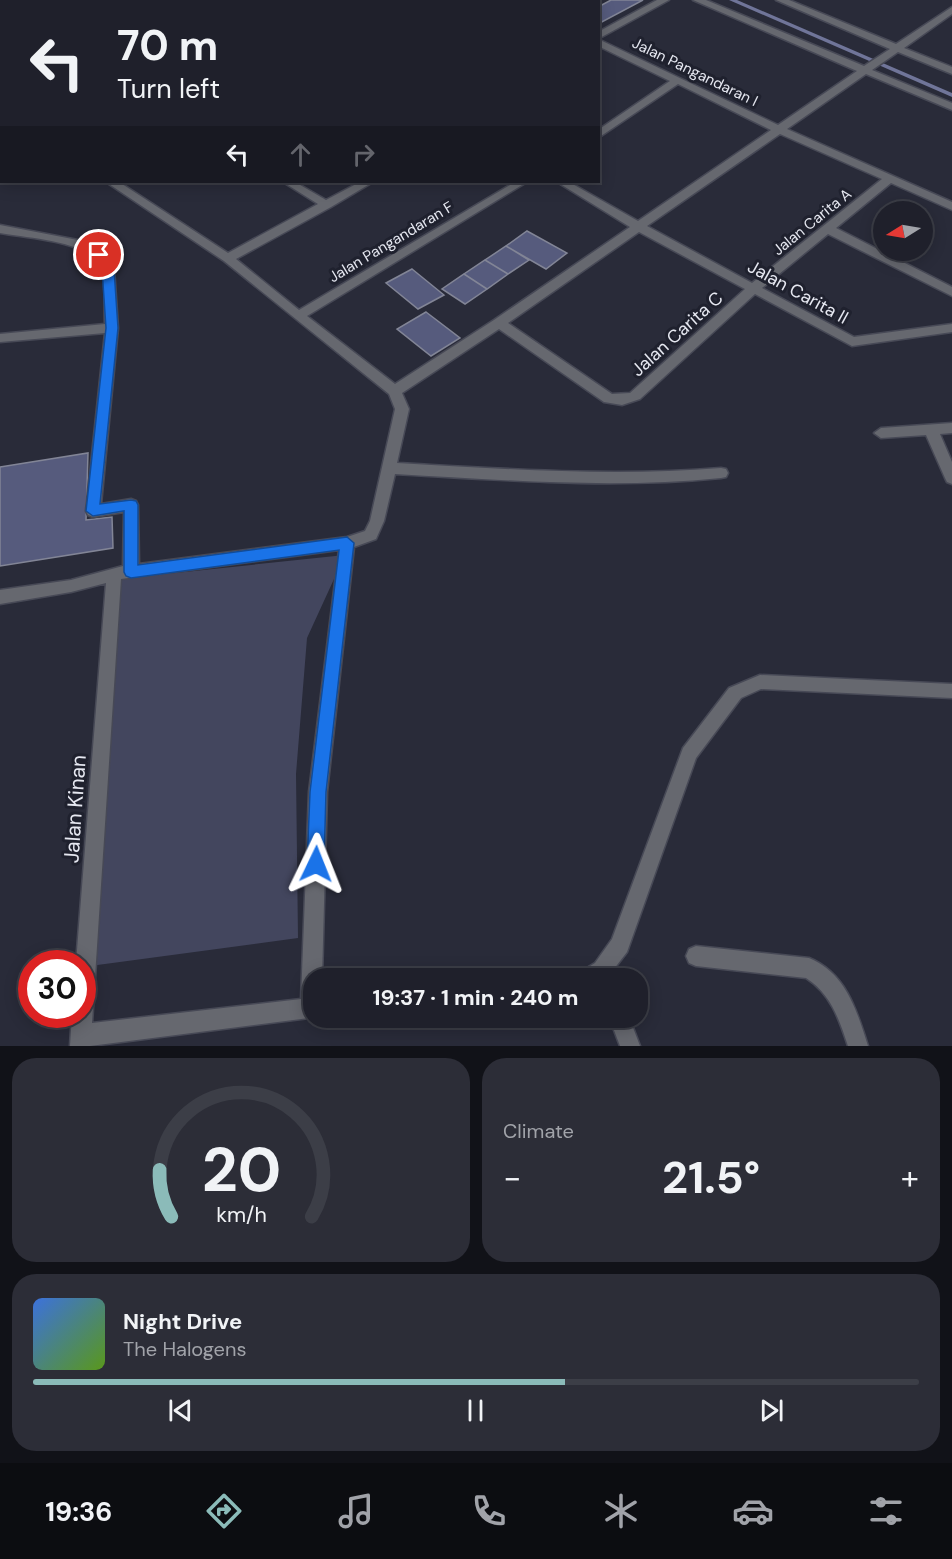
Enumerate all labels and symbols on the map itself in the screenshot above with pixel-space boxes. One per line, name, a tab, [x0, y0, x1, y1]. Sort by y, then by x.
street label: Jalan Pangandaran I	[629, 33, 761, 111]
street label: Jalan Carita A	[768, 184, 856, 260]
street label: Jalan Pangandaran F	[325, 197, 457, 287]
north arrow	[873, 201, 933, 261]
pin	[73, 229, 124, 280]
street label: Jalan Carita II	[743, 254, 853, 330]
street label: Jalan Carita C	[626, 286, 728, 382]
street label: Jalan Kinan	[57, 754, 93, 864]
position arrow	[284, 832, 348, 896]
speed limit sign: 30	[18, 950, 96, 1028]

